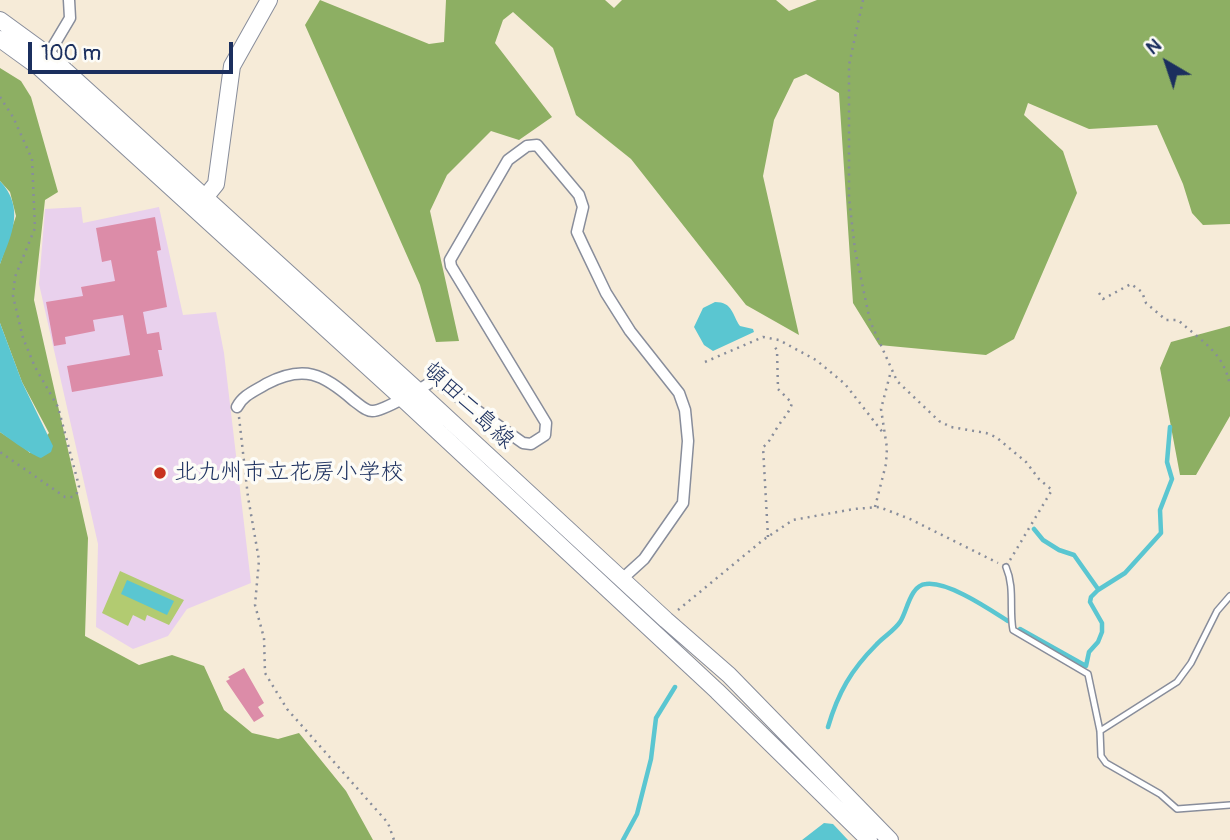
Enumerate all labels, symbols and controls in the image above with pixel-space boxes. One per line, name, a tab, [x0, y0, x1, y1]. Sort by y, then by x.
scale bar	[32, 28, 236, 72]
north arrow	[1132, 28, 1202, 98]
text: N	[1141, 33, 1166, 60]
text: 100 m	[41, 40, 101, 67]
street label: 頓田二島線	[417, 357, 519, 455]
place label: 北九州市立花房小学校	[174, 459, 404, 487]
marker: 北九州市立花房小学校	[152, 465, 168, 481]

